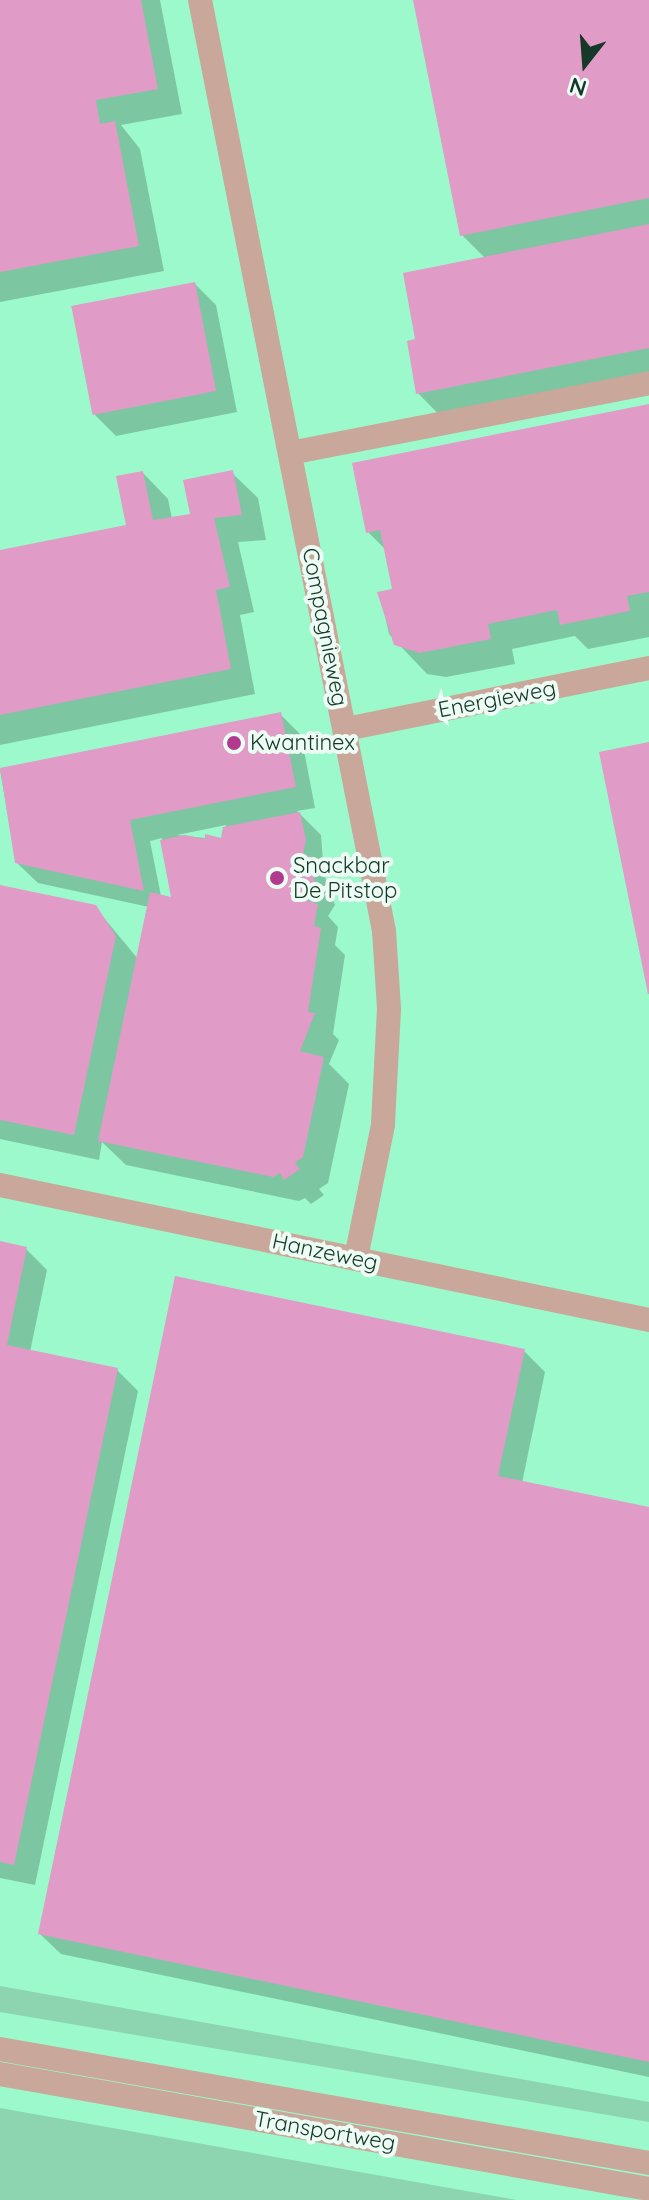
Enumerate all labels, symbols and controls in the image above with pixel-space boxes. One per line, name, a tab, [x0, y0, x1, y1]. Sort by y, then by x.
north arrow	[545, 24, 625, 104]
text: N	[566, 71, 590, 103]
street label: Compagnieweg	[297, 546, 353, 708]
street label: Energieweg	[436, 675, 558, 723]
place label: Kwantinex	[250, 730, 355, 756]
marker: Kwantinex	[225, 734, 243, 752]
place label: Snackbar De Pitstop	[293, 852, 397, 904]
marker: Snackbar De Pitstop	[268, 869, 286, 887]
street label: Hanzeweg	[270, 1228, 380, 1276]
street label: Transportweg	[253, 2106, 397, 2156]

